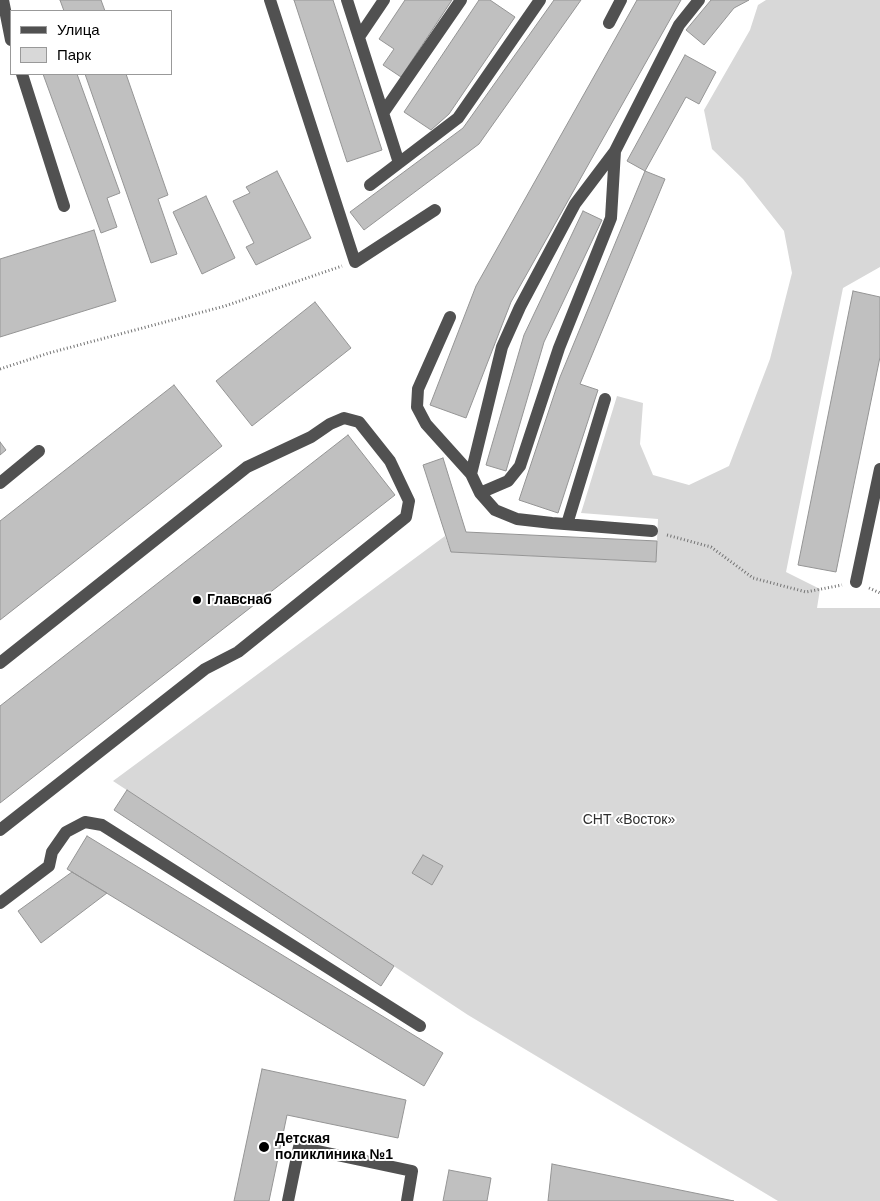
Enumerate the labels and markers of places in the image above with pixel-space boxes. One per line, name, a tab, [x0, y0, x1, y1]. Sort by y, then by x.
place label: Главснаб	[207, 592, 272, 608]
marker: Главснаб	[191, 594, 203, 606]
place label: Детская поликлиника №1	[275, 1131, 393, 1164]
marker: Детская поликлиника №1	[257, 1140, 271, 1154]

